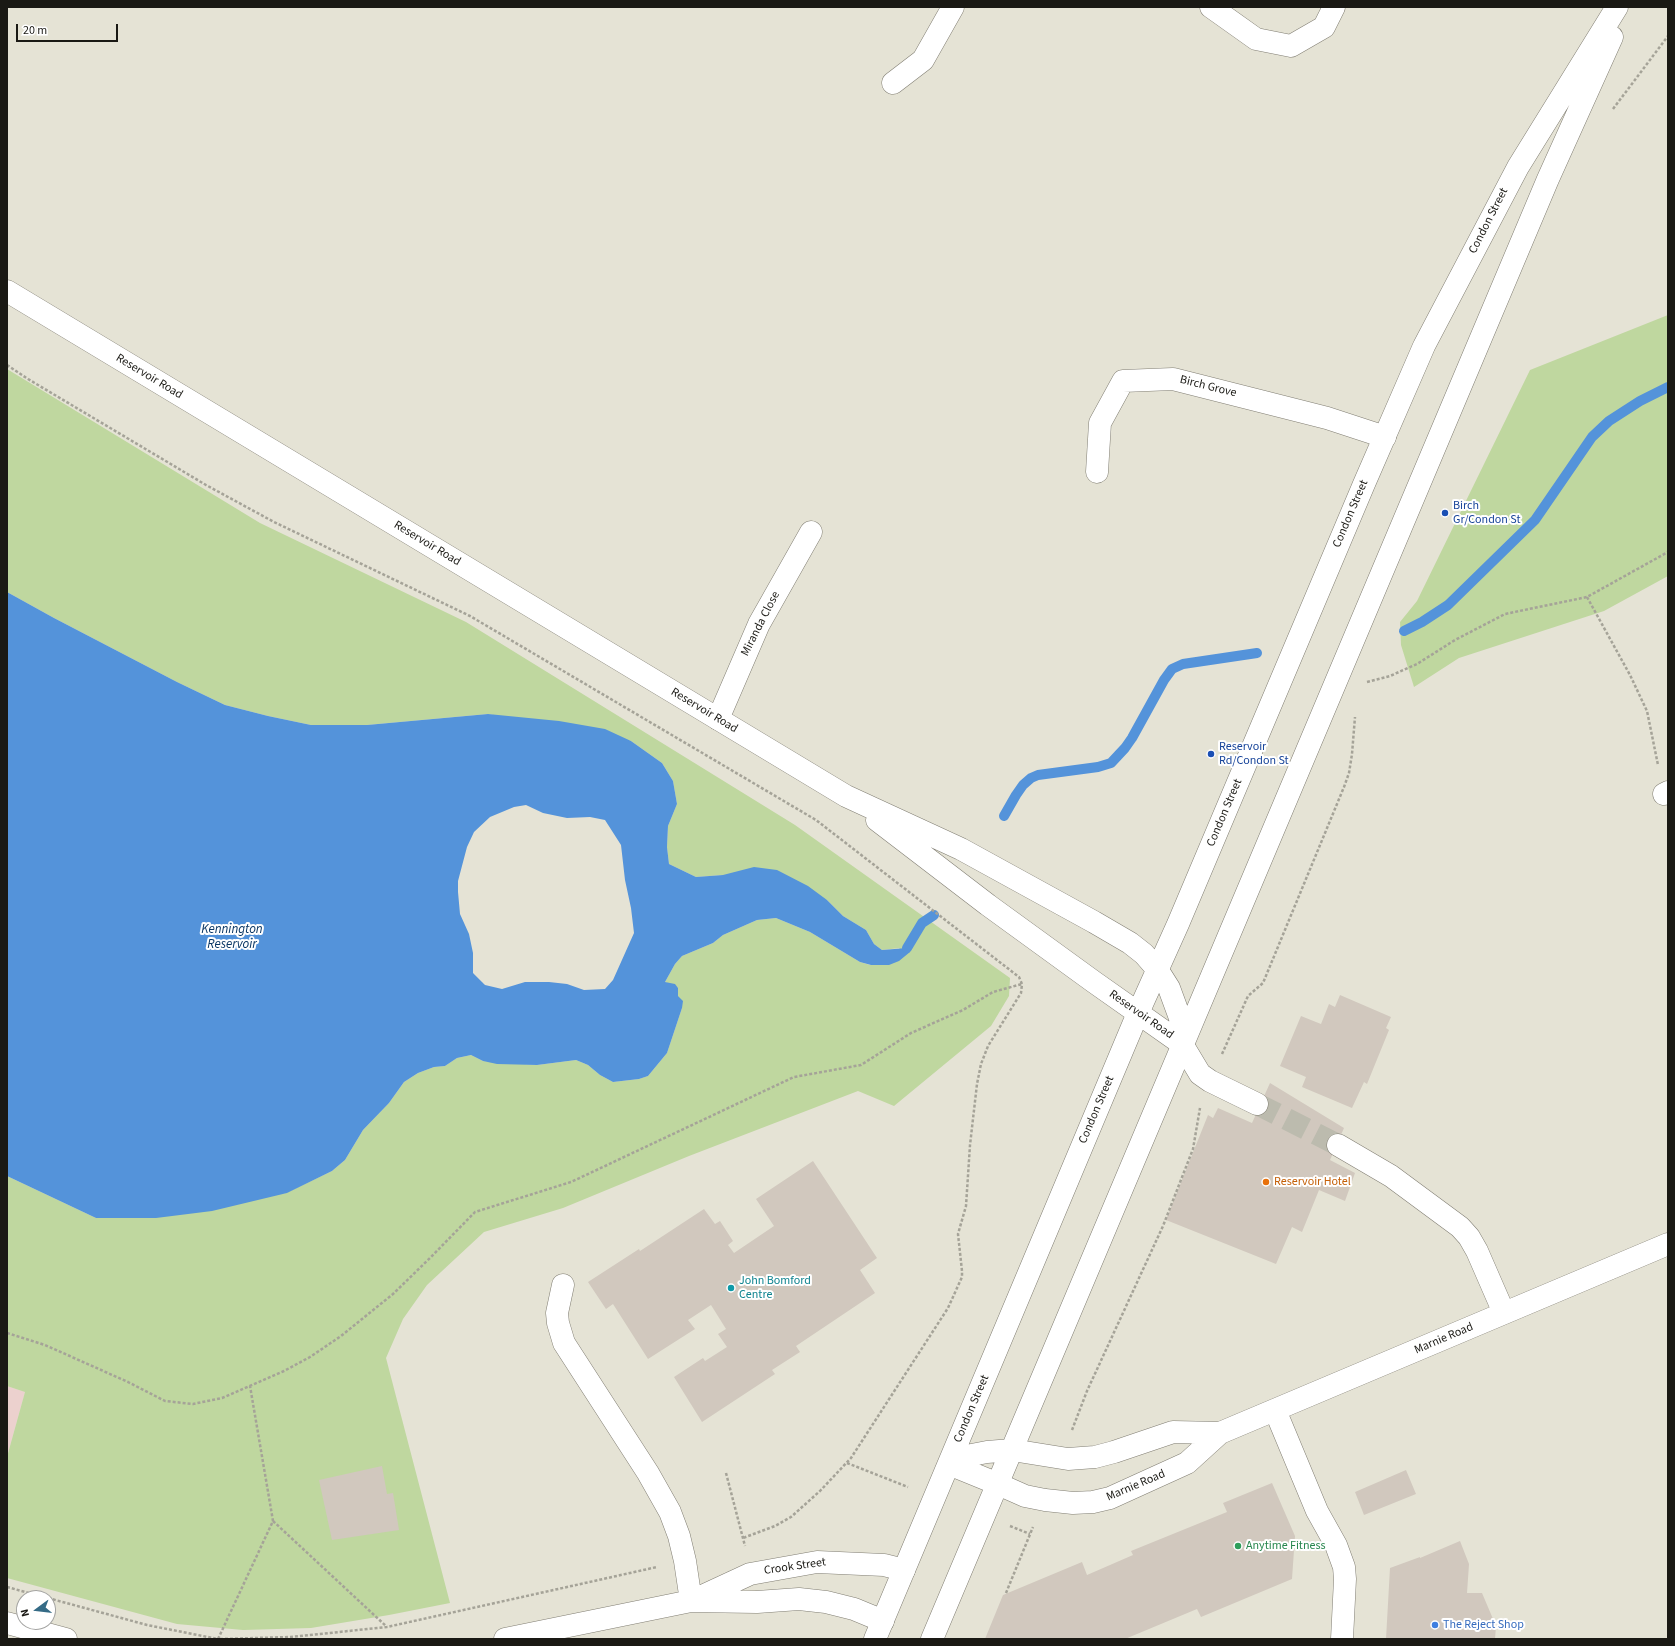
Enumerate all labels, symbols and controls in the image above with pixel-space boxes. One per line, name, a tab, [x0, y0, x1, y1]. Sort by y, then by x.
scale bar	[18, 16, 120, 42]
text: 20 m	[23, 22, 47, 39]
street label: Condon Street	[1466, 186, 1512, 256]
street label: Reservoir Road	[113, 351, 185, 403]
street label: Birch Grove	[1178, 373, 1238, 401]
street label: Condon Street	[1330, 478, 1372, 550]
place label: Birch Gr/Condon St	[1453, 499, 1520, 527]
marker: Birch Gr/Condon St	[1440, 508, 1450, 518]
street label: Reservoir Road	[391, 518, 463, 570]
street label: Miranda Close	[739, 589, 783, 659]
street label: Reservoir Road	[668, 685, 740, 737]
place label: Reservoir Rd/Condon St	[1219, 740, 1289, 768]
marker: Reservoir Rd/Condon St	[1206, 749, 1216, 759]
street label: Condon Street	[1204, 777, 1246, 849]
water label: Kennington Reservoir	[201, 922, 263, 953]
street label: Reservoir Road	[1106, 987, 1176, 1043]
street label: Condon Street	[1076, 1074, 1118, 1146]
place label: Reservoir Hotel	[1274, 1175, 1351, 1189]
marker: Reservoir Hotel	[1261, 1177, 1271, 1187]
place label: John Bomford Centre	[739, 1274, 811, 1302]
marker: John Bomford Centre	[726, 1283, 736, 1293]
street label: Marnie Road	[1412, 1320, 1476, 1358]
street label: Condon Street	[951, 1373, 993, 1445]
street label: Marnie Road	[1104, 1467, 1168, 1505]
place label: Anytime Fitness	[1246, 1539, 1325, 1553]
marker: Anytime Fitness	[1233, 1541, 1243, 1551]
street label: Crook Street	[763, 1556, 827, 1578]
north arrow	[16, 1590, 56, 1630]
text: N	[17, 1608, 33, 1618]
place label: The Reject Shop	[1443, 1618, 1524, 1632]
marker: The Reject Shop	[1430, 1620, 1440, 1630]

